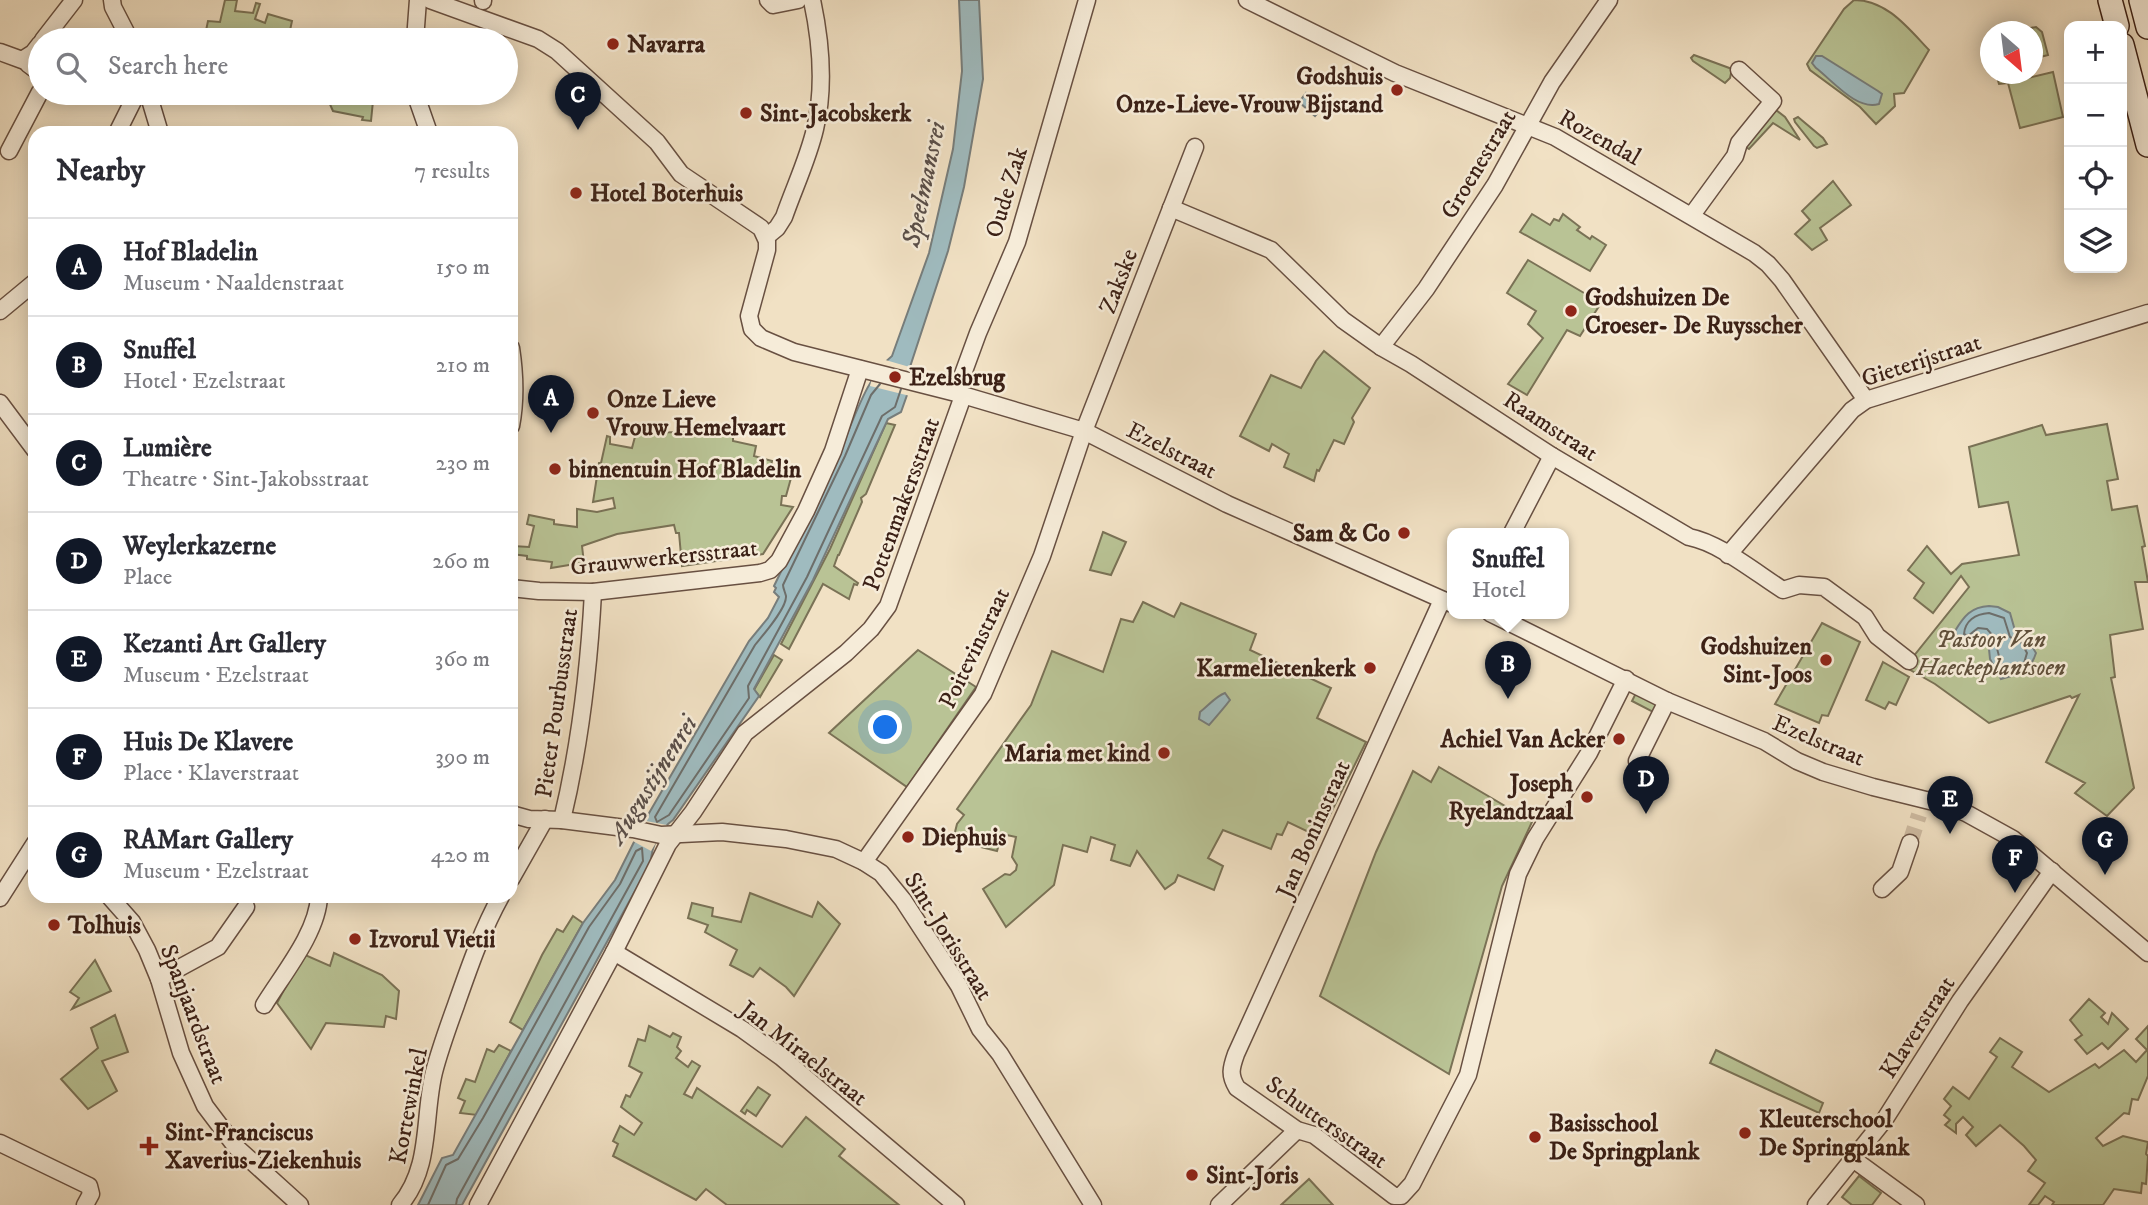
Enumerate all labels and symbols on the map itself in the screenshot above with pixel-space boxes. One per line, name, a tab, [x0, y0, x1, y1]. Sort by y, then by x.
north arrow	[1980, 21, 2043, 84]
place label: Navarra	[627, 30, 706, 60]
marker: Navarra	[605, 36, 621, 52]
place label: Godshuis Onze-Lieve-Vrouw Bijstand	[1116, 62, 1384, 120]
pin: C	[555, 72, 601, 130]
marker: Godshuis Onze-Lieve-Vrouw Bijstand	[1389, 82, 1405, 98]
place label: Sint-Jacobskerk	[760, 99, 913, 129]
street label: Rozendal	[1553, 103, 1647, 173]
street label: Groenestraat	[1434, 104, 1523, 225]
marker: Sint-Jacobskerk	[738, 105, 754, 121]
water label: Speelmansrei	[895, 116, 954, 251]
street label: Oude Zak	[979, 143, 1035, 241]
place label: Hotel Boterhuis	[590, 179, 743, 209]
marker: Hotel Boterhuis	[568, 185, 584, 201]
street label: Zakske	[1093, 245, 1145, 318]
place label: Godshuizen De Croeser- De Ruysscher	[1585, 283, 1804, 341]
marker: Godshuizen De Croeser- De Ruysscher	[1563, 303, 1579, 319]
street label: Gieterijstraat	[1858, 327, 1985, 394]
place label: Ezelsbrug	[909, 363, 1006, 393]
marker: Ezelsbrug	[887, 369, 903, 385]
pin: A	[528, 375, 574, 433]
place label: Onze Lieve Vrouw Hemelvaart	[606, 385, 786, 443]
street label: Raamstraat	[1497, 385, 1604, 469]
marker: Onze Lieve Vrouw Hemelvaart	[585, 405, 601, 421]
street label: Pottenmakersstraat	[857, 413, 947, 595]
street label: Ezelstraat	[1121, 415, 1222, 486]
place label: binnentuin Hof Bladelin	[568, 455, 802, 485]
marker: binnentuin Hof Bladelin	[547, 461, 563, 477]
place label: Sam & Co	[1293, 519, 1390, 549]
marker: Sam & Co	[1396, 525, 1412, 541]
street label: Grauwwerkersstraat	[569, 533, 760, 583]
street label: Poitevinstraat	[933, 583, 1017, 714]
street label: Pieter Pourbusstraat	[529, 606, 585, 800]
park label: Pastoor Van Haeckeplantsoen	[1915, 625, 2066, 683]
place label: Godshuizen Sint-Joos	[1700, 632, 1812, 690]
pin: B	[1485, 641, 1531, 699]
marker: Godshuizen Sint-Joos	[1818, 652, 1834, 668]
place label: Karmelietenkerk	[1196, 654, 1357, 684]
marker: Karmelietenkerk	[1362, 660, 1378, 676]
water label: Augustijnenrei	[599, 708, 707, 852]
street label: Ezelstraat	[1768, 708, 1870, 774]
your location	[868, 710, 902, 744]
place label: Achiel Van Acker	[1440, 725, 1606, 755]
marker: Achiel Van Acker	[1611, 731, 1627, 747]
place label: Maria met kind	[1004, 739, 1151, 769]
marker: Maria met kind	[1156, 745, 1172, 761]
street label: Jan Boninstraat	[1269, 756, 1358, 905]
pin: D	[1623, 756, 1669, 814]
place label: Joseph Ryelandtzaal	[1449, 769, 1574, 827]
pin: E	[1927, 776, 1973, 834]
marker: Joseph Ryelandtzaal	[1579, 789, 1595, 805]
pin: G	[2082, 817, 2128, 875]
place label: Diephuis	[922, 823, 1006, 853]
marker: Diephuis	[900, 829, 916, 845]
pin: F	[1992, 835, 2038, 893]
street label: Sint-Jorisstraat	[897, 867, 999, 1006]
place label: Tolhuis	[67, 911, 141, 941]
marker: Tolhuis	[46, 917, 62, 933]
place label: Izvorul Vietii	[369, 925, 495, 955]
marker: Izvorul Vietii	[347, 931, 363, 947]
street label: Spanjaardstraat	[153, 940, 234, 1089]
street label: Klaverstraat	[1874, 970, 1962, 1084]
street label: Jan Miraelstraat	[732, 993, 874, 1113]
street label: Kortewinkel	[383, 1045, 435, 1167]
street label: Schuttersstraat	[1260, 1070, 1393, 1176]
place label: Kleuterschool De Springplank	[1759, 1105, 1911, 1163]
place label: Basisschool De Springplank	[1549, 1109, 1701, 1167]
place label: Sint-Franciscus Xaverius-Ziekenhuis	[165, 1118, 361, 1176]
marker: Kleuterschool De Springplank	[1737, 1125, 1753, 1141]
marker: Basisschool De Springplank	[1527, 1129, 1543, 1145]
marker: Sint-Franciscus Xaverius-Ziekenhuis	[139, 1136, 159, 1156]
place label: Sint-Joris	[1206, 1161, 1298, 1191]
marker: Sint-Joris	[1184, 1167, 1200, 1183]

